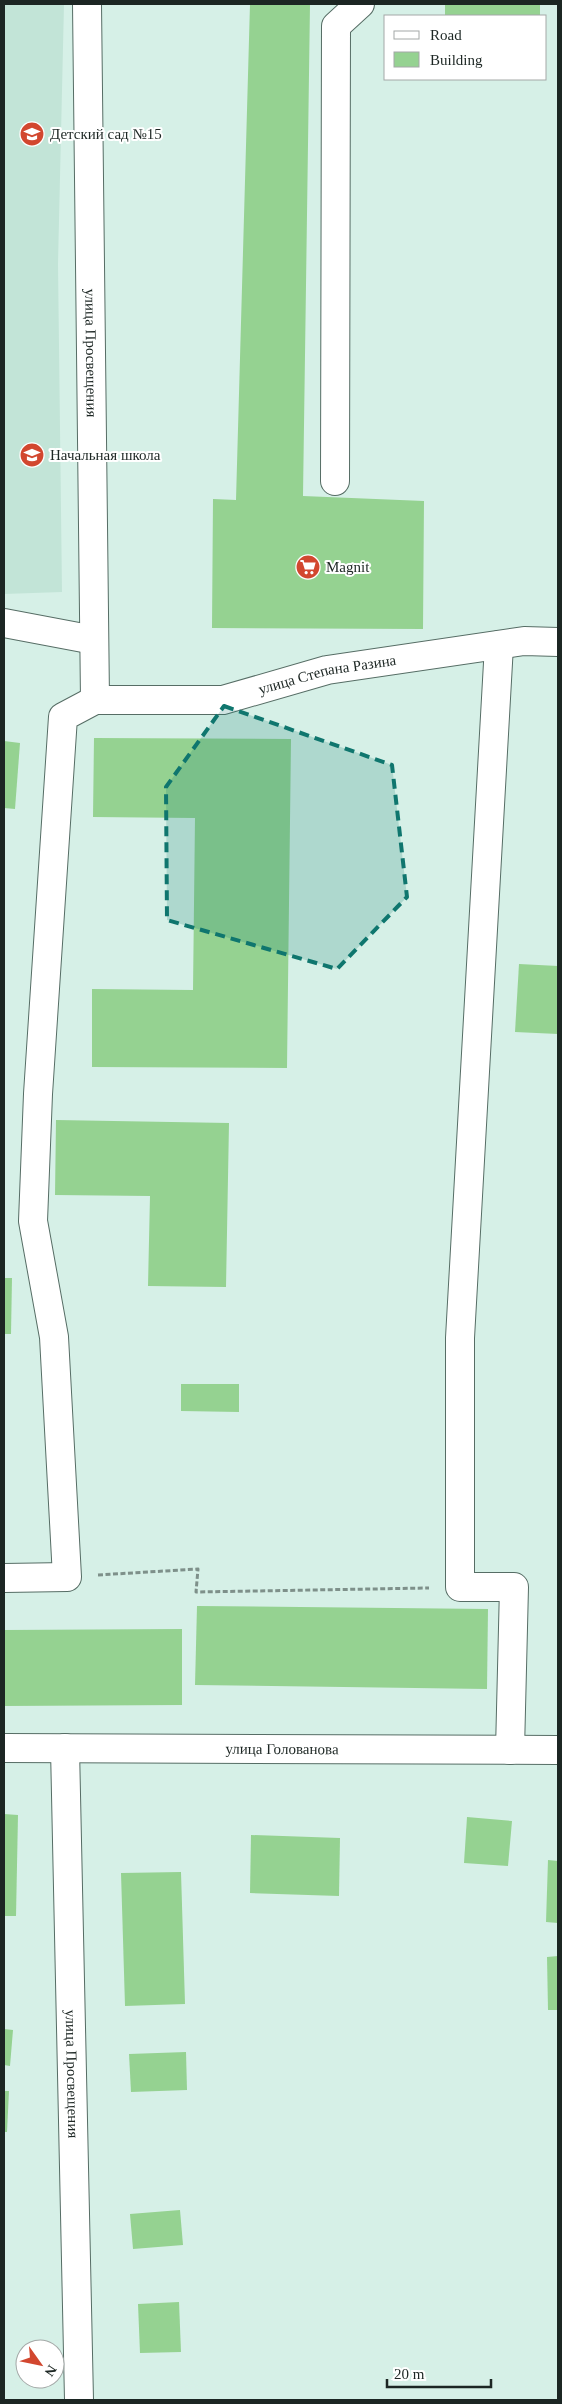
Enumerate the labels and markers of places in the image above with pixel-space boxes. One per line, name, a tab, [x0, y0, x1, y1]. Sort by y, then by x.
school or university icon: Детский сад №15	[19, 121, 45, 147]
place label: Детский сад №15	[50, 126, 162, 142]
school or university icon: Начальная школа	[19, 442, 45, 468]
place label: Начальная школа	[50, 447, 161, 463]
supermarket icon: Magnit	[295, 554, 321, 580]
place label: Magnit	[326, 559, 370, 575]

